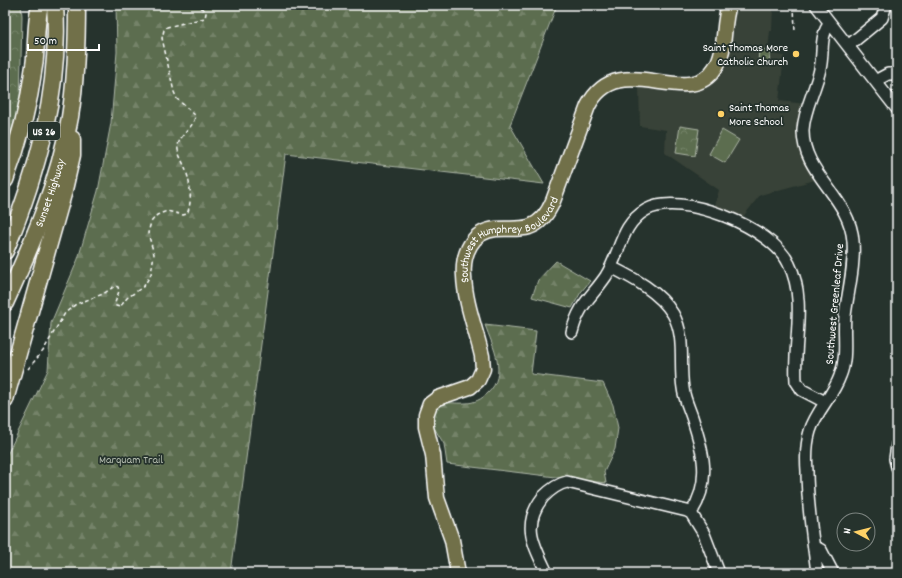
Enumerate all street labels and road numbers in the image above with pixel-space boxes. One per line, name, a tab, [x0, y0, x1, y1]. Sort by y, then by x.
road number: US 26	[28, 122, 60, 140]
street label: Sunset Highway	[32, 156, 71, 230]
street label: Southwest Humphrey Boulevard	[457, 195, 564, 283]
street label: Southwest Greenleaf Drive	[822, 243, 849, 365]

